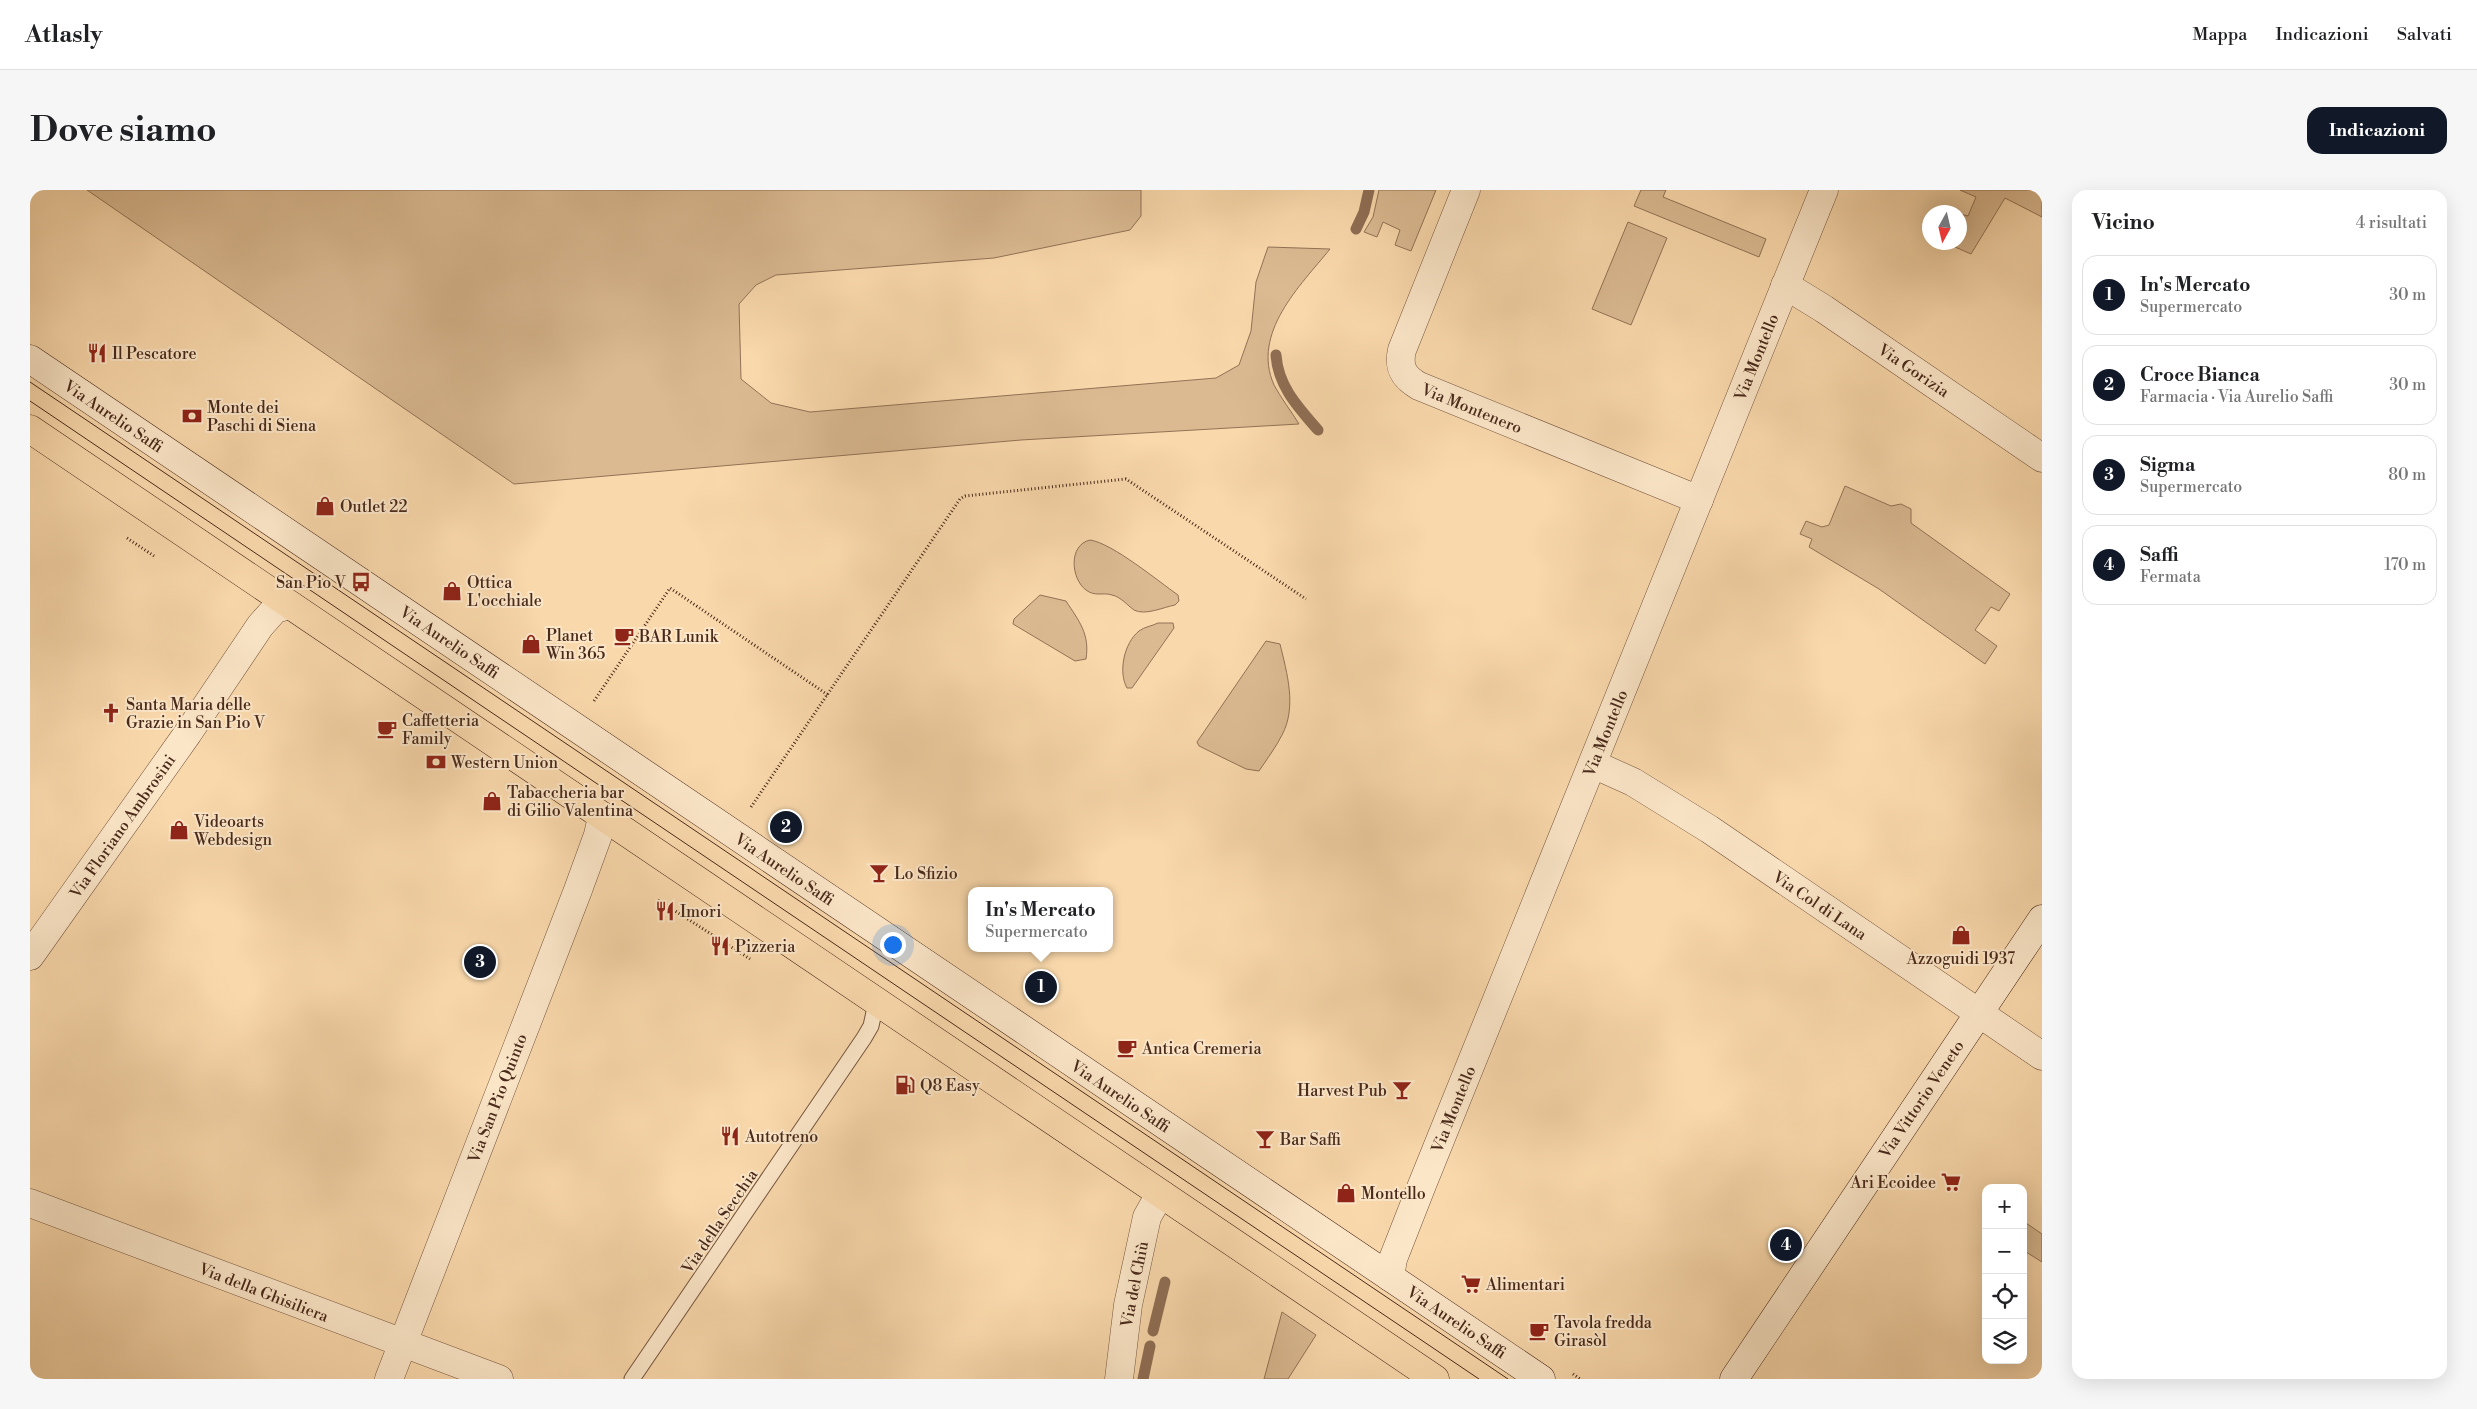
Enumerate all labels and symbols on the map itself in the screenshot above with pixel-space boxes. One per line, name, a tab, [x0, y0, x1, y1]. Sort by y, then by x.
north arrow	[1922, 205, 1967, 250]
street label: Via Montello	[1730, 311, 1783, 405]
street label: Via Gorizia	[1873, 339, 1954, 402]
restaurant icon: Il Pescatore	[86, 342, 108, 364]
place label: Il Pescatore	[112, 344, 197, 364]
street label: Via Aurelio Saffi	[59, 376, 167, 458]
street label: Via Montenero	[1417, 379, 1525, 438]
place label: Monte dei Paschi di Siena	[207, 398, 317, 436]
bank icon: Monte dei Paschi di Siena	[181, 405, 203, 427]
shop icon: Outlet 22	[314, 495, 336, 517]
place label: Outlet 22	[340, 497, 408, 517]
bus stop icon: San Pio V	[350, 571, 372, 593]
place label: San Pio V	[276, 573, 347, 593]
place label: Ottica L'occhiale	[467, 573, 542, 611]
shop icon: Ottica L'occhiale	[441, 580, 463, 602]
street label: Via Aurelio Saffi	[395, 602, 503, 684]
cafe icon: BAR Lunik	[613, 625, 635, 647]
place label: Planet Win 365	[545, 626, 606, 664]
place label: BAR Lunik	[638, 627, 720, 647]
shop icon: Planet Win 365	[520, 633, 542, 655]
street label: Via Montello	[1579, 687, 1632, 781]
place label: Santa Maria delle Grazie in San Pio V	[126, 695, 266, 733]
church icon: Santa Maria delle Grazie in San Pio V	[100, 702, 122, 724]
place label: Caffetteria Family	[402, 711, 480, 749]
cafe icon: Caffetteria Family	[376, 718, 398, 740]
street label: Via Floriano Ambrosini	[65, 751, 180, 903]
bank icon: Western Union	[425, 751, 447, 773]
place label: Western Union	[450, 753, 559, 773]
place label: Tabaccheria bar di Gilio Valentina	[507, 783, 634, 821]
shop icon: Tabaccheria bar di Gilio Valentina	[481, 790, 503, 812]
pin: 2	[770, 808, 802, 846]
place label: Videoarts Webdesign	[193, 812, 272, 850]
shop icon: Videoarts Webdesign	[168, 819, 190, 841]
street label: Via Aurelio Saffi	[730, 829, 838, 911]
bar icon: Lo Sfizio	[868, 862, 890, 884]
place label: Lo Sfizio	[894, 864, 958, 884]
street label: Via Col di Lana	[1768, 866, 1871, 945]
restaurant icon: Imori	[654, 900, 676, 922]
place label: Imori	[680, 902, 722, 922]
shop icon: Azzoguidi 1937	[1950, 924, 1972, 946]
your location	[880, 932, 906, 958]
restaurant icon: Pizzeria	[709, 935, 731, 957]
place label: Pizzeria	[735, 937, 796, 957]
pin: 3	[464, 943, 496, 981]
place label: Azzoguidi 1937	[1906, 949, 2015, 969]
pin: 1	[1025, 968, 1057, 1006]
street label: Via San Pio Quinto	[464, 1031, 532, 1167]
cafe icon: Antica Cremeria	[1116, 1037, 1138, 1059]
street label: Via Vittorio Veneto	[1874, 1037, 1969, 1163]
place label: Antica Cremeria	[1141, 1039, 1262, 1059]
street label: Via Aurelio Saffi	[1066, 1056, 1174, 1138]
street label: Via Montello	[1427, 1063, 1480, 1157]
fuel station icon: Q8 Easy	[894, 1074, 916, 1096]
place label: Q8 Easy	[920, 1076, 980, 1096]
bar icon: Harvest Pub	[1391, 1079, 1413, 1101]
place label: Harvest Pub	[1297, 1081, 1387, 1101]
restaurant icon: Autotreno	[719, 1125, 741, 1147]
place label: Autotreno	[744, 1127, 818, 1147]
bar icon: Bar Saffi	[1254, 1128, 1276, 1150]
place label: Bar Saffi	[1279, 1130, 1341, 1150]
street label: Via della Secchia	[677, 1165, 763, 1278]
supermarket icon: Ari Ecoidee	[1940, 1171, 1962, 1193]
place label: Ari Ecoidee	[1850, 1173, 1936, 1193]
shop icon: Montello	[1335, 1182, 1357, 1204]
place label: Montello	[1361, 1184, 1426, 1204]
pin: 4	[1770, 1226, 1802, 1264]
street label: Via del Chiù	[1117, 1239, 1153, 1330]
street label: Via della Ghisiliera	[195, 1259, 332, 1327]
supermarket icon: Alimentari	[1460, 1273, 1482, 1295]
place label: Alimentari	[1485, 1275, 1565, 1295]
street label: Via Aurelio Saffi	[1402, 1282, 1510, 1364]
place label: Tavola fredda Girasòl	[1554, 1313, 1653, 1351]
cafe icon: Tavola fredda Girasòl	[1528, 1320, 1550, 1342]

